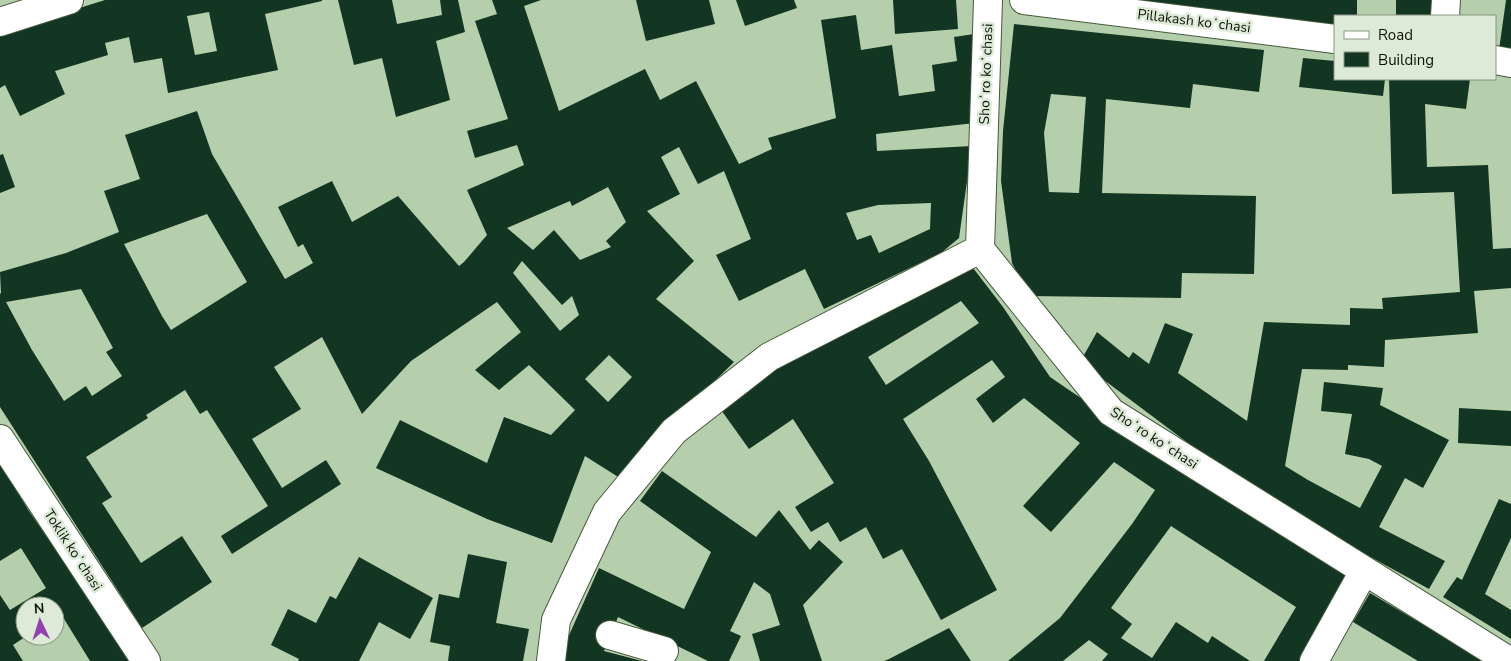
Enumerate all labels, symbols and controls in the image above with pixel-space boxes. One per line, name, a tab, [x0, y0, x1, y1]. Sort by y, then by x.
street label: Pillakash koʻchasi	[1136, 5, 1252, 37]
legend	[1334, 15, 1496, 80]
street label: Shoʻro koʻchasi	[975, 23, 997, 125]
text: Road	[1378, 25, 1413, 45]
text: Building	[1378, 50, 1434, 70]
street label: Shoʻro koʻchasi	[1106, 403, 1202, 473]
street label: Toklik koʻchasi	[40, 506, 106, 594]
north arrow	[15, 596, 65, 646]
text: N	[33, 599, 45, 618]

